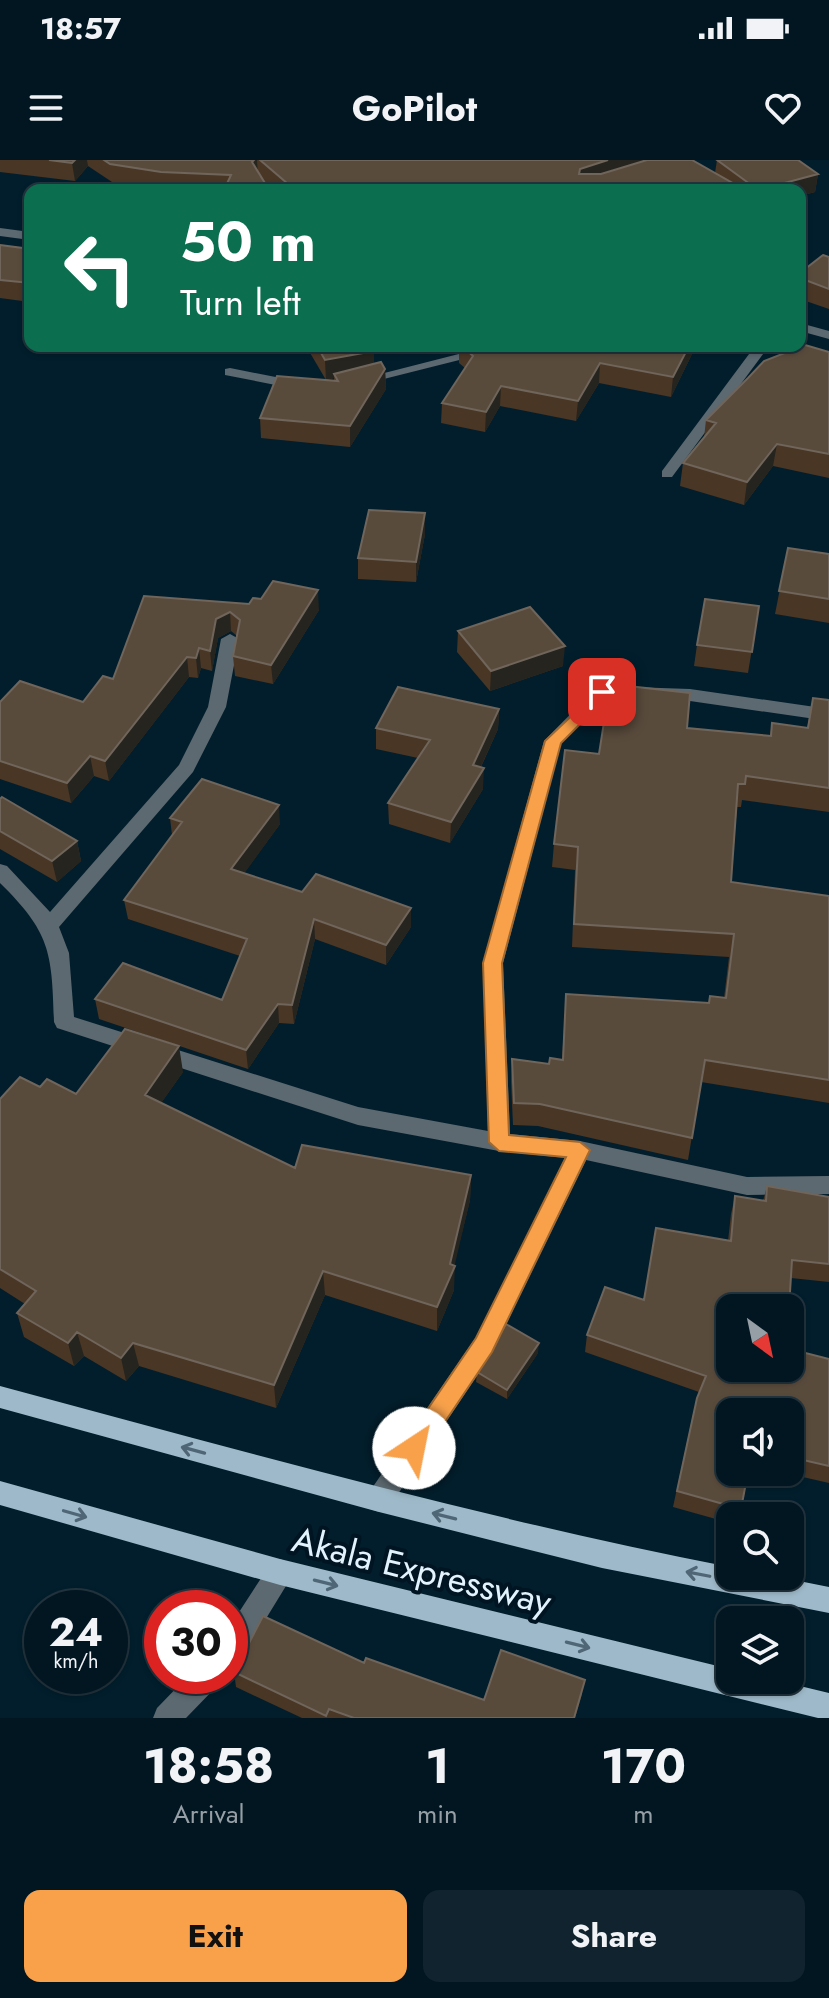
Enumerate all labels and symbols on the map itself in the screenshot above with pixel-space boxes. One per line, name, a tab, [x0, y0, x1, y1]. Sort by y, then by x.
pin	[568, 658, 636, 726]
north arrow	[716, 1294, 804, 1382]
position arrow	[372, 1406, 456, 1490]
one-way arrow	[180, 1441, 206, 1456]
one-way arrow	[62, 1508, 88, 1523]
one-way arrow	[432, 1508, 458, 1523]
street label: Akala Expressway	[287, 1513, 557, 1627]
one-way arrow	[685, 1565, 711, 1580]
one-way arrow	[312, 1577, 338, 1592]
speed limit sign: 30	[144, 1590, 248, 1694]
one-way arrow	[565, 1639, 591, 1654]

